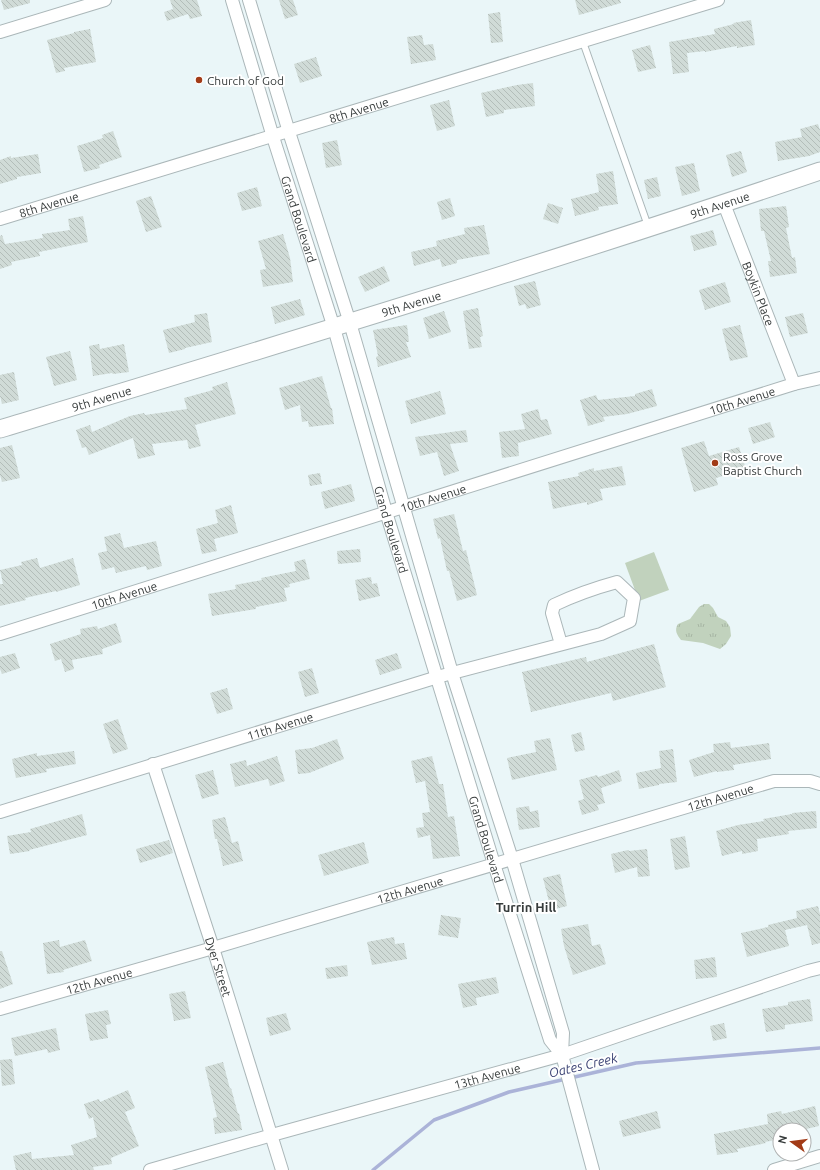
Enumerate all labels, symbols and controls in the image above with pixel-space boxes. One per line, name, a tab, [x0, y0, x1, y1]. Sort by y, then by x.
place label: Church of God	[207, 74, 284, 87]
marker: Church of God	[194, 75, 204, 85]
street label: 8th Avenue	[327, 94, 390, 125]
street label: Grand Boulevard	[279, 174, 319, 264]
street label: 8th Avenue	[17, 189, 80, 219]
street label: 9th Avenue	[689, 189, 751, 220]
street label: Boykin Place	[740, 260, 777, 327]
street label: 9th Avenue	[380, 288, 443, 319]
street label: 9th Avenue	[70, 383, 133, 413]
street label: 10th Avenue	[708, 384, 777, 417]
place label: Ross Grove Baptist Church	[723, 450, 802, 477]
marker: Ross Grove Baptist Church	[710, 458, 720, 468]
street label: 10th Avenue	[398, 481, 468, 514]
street label: Grand Boulevard	[372, 484, 411, 575]
street label: 10th Avenue	[89, 578, 159, 611]
street label: 11th Avenue	[245, 709, 315, 742]
street label: 12th Avenue	[686, 781, 755, 813]
street label: Grand Boulevard	[467, 794, 506, 884]
street label: 12th Avenue	[375, 873, 445, 905]
district label: Turrin Hill	[496, 900, 556, 914]
street label: Dyer Street	[203, 935, 234, 998]
street label: 12th Avenue	[64, 965, 134, 996]
water label: Oates Creek	[547, 1050, 619, 1080]
street label: 13th Avenue	[452, 1060, 522, 1091]
north arrow	[772, 1122, 812, 1162]
text: N	[775, 1134, 789, 1145]

